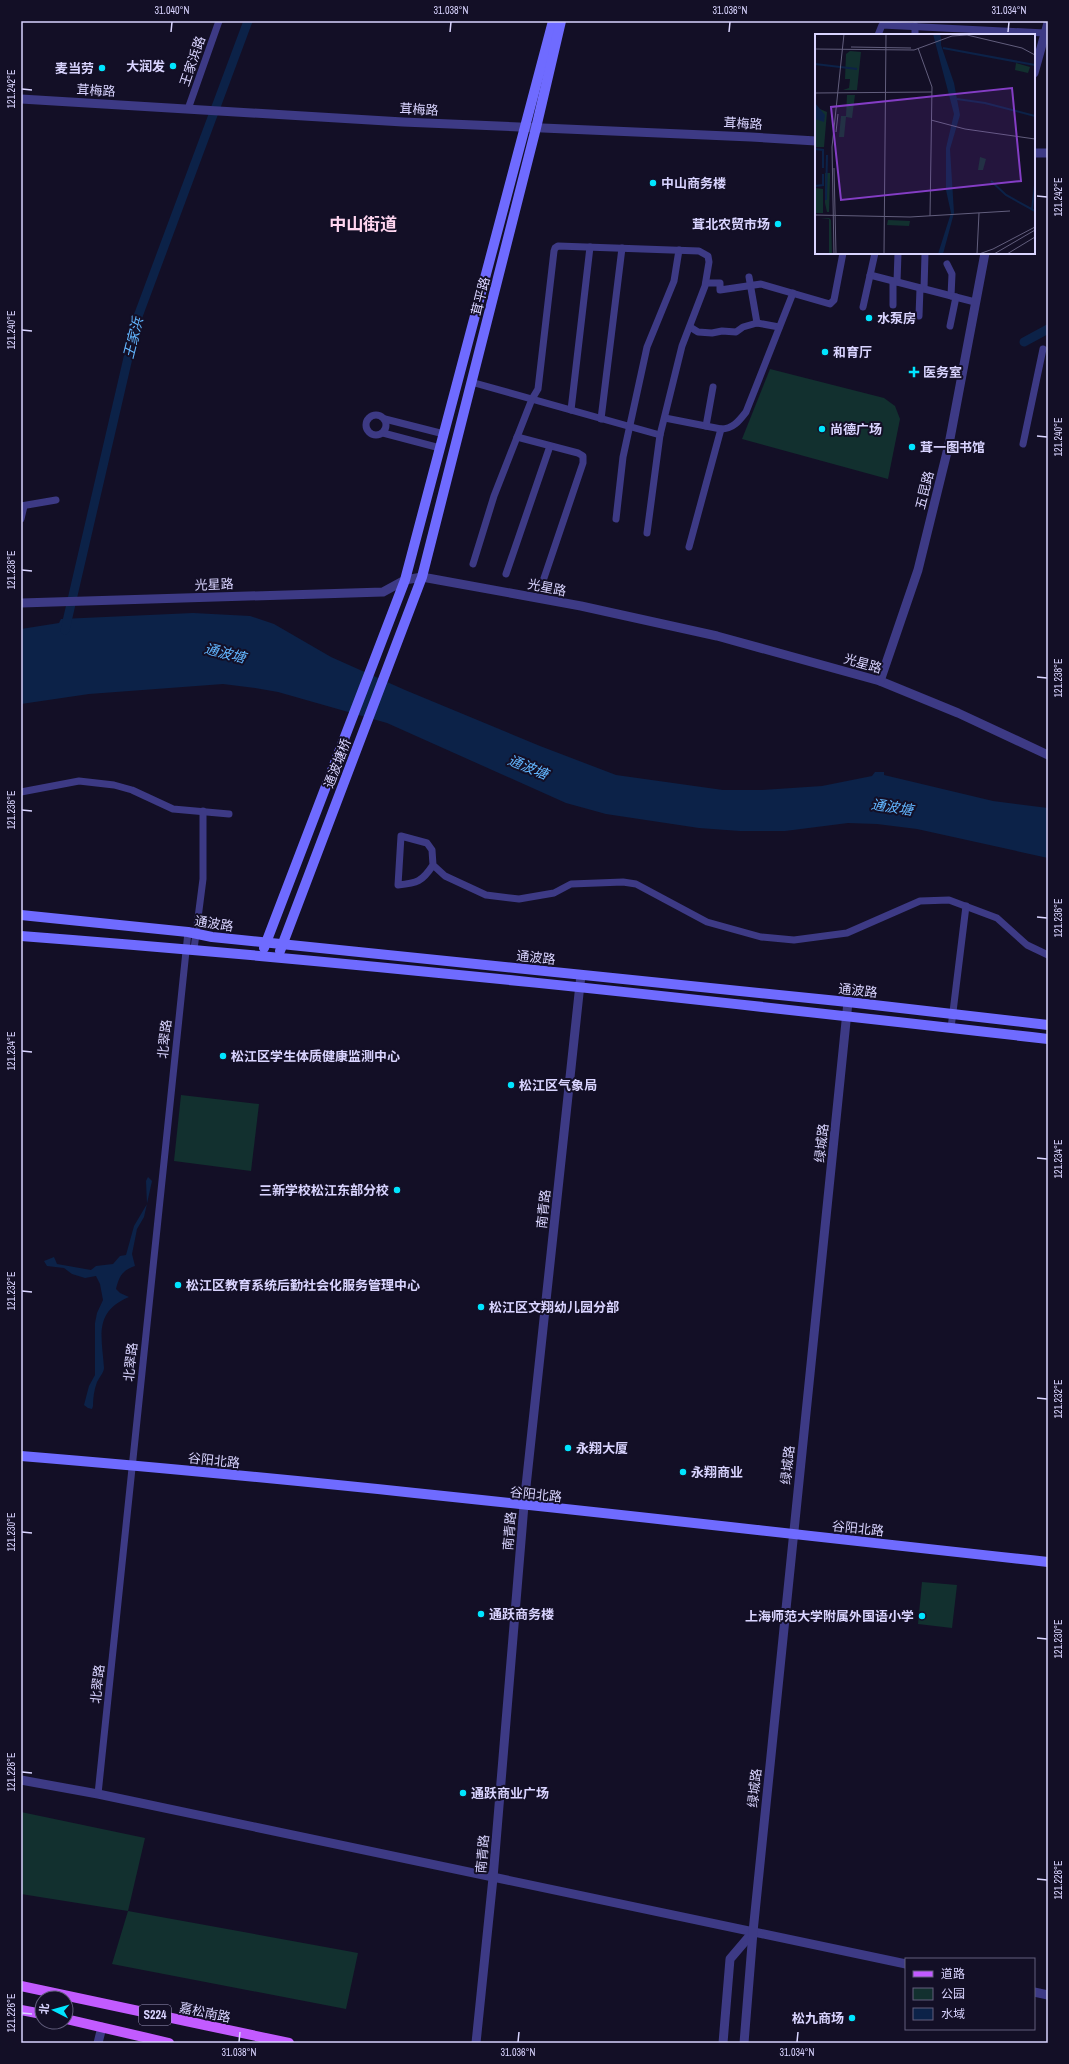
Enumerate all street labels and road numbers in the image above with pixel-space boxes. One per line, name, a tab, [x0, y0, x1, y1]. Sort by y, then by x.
street label: 王家浜路	[176, 34, 209, 89]
street label: 茸梅路	[76, 81, 116, 100]
street label: 茸梅路	[399, 100, 439, 119]
street label: 茸梅路	[723, 114, 763, 133]
street label: 茸平路	[468, 275, 493, 317]
street label: 五昆路	[912, 469, 937, 511]
street label: 光星路	[194, 575, 234, 594]
street label: 光星路	[526, 575, 568, 600]
street label: 光星路	[842, 650, 884, 677]
street label: 通波塘桥	[320, 736, 355, 791]
street label: 通波路	[193, 912, 235, 935]
street label: 通波路	[516, 947, 556, 968]
street label: 通波路	[838, 980, 878, 1001]
street label: 北翠路	[154, 1019, 175, 1059]
street label: 绿城路	[811, 1123, 832, 1163]
street label: 南青路	[533, 1189, 554, 1229]
street label: 北翠路	[120, 1342, 141, 1382]
street label: 绿城路	[777, 1445, 798, 1485]
street label: 谷阳北路	[187, 1449, 241, 1472]
street label: 谷阳北路	[509, 1483, 563, 1506]
street label: 南青路	[499, 1511, 520, 1551]
street label: 谷阳北路	[831, 1517, 885, 1540]
street label: 北翠路	[87, 1664, 108, 1704]
street label: 绿城路	[744, 1768, 765, 1808]
street label: 南青路	[472, 1834, 493, 1874]
street label: 嘉松南路	[178, 1999, 232, 2026]
road number: S224	[139, 2005, 171, 2025]

